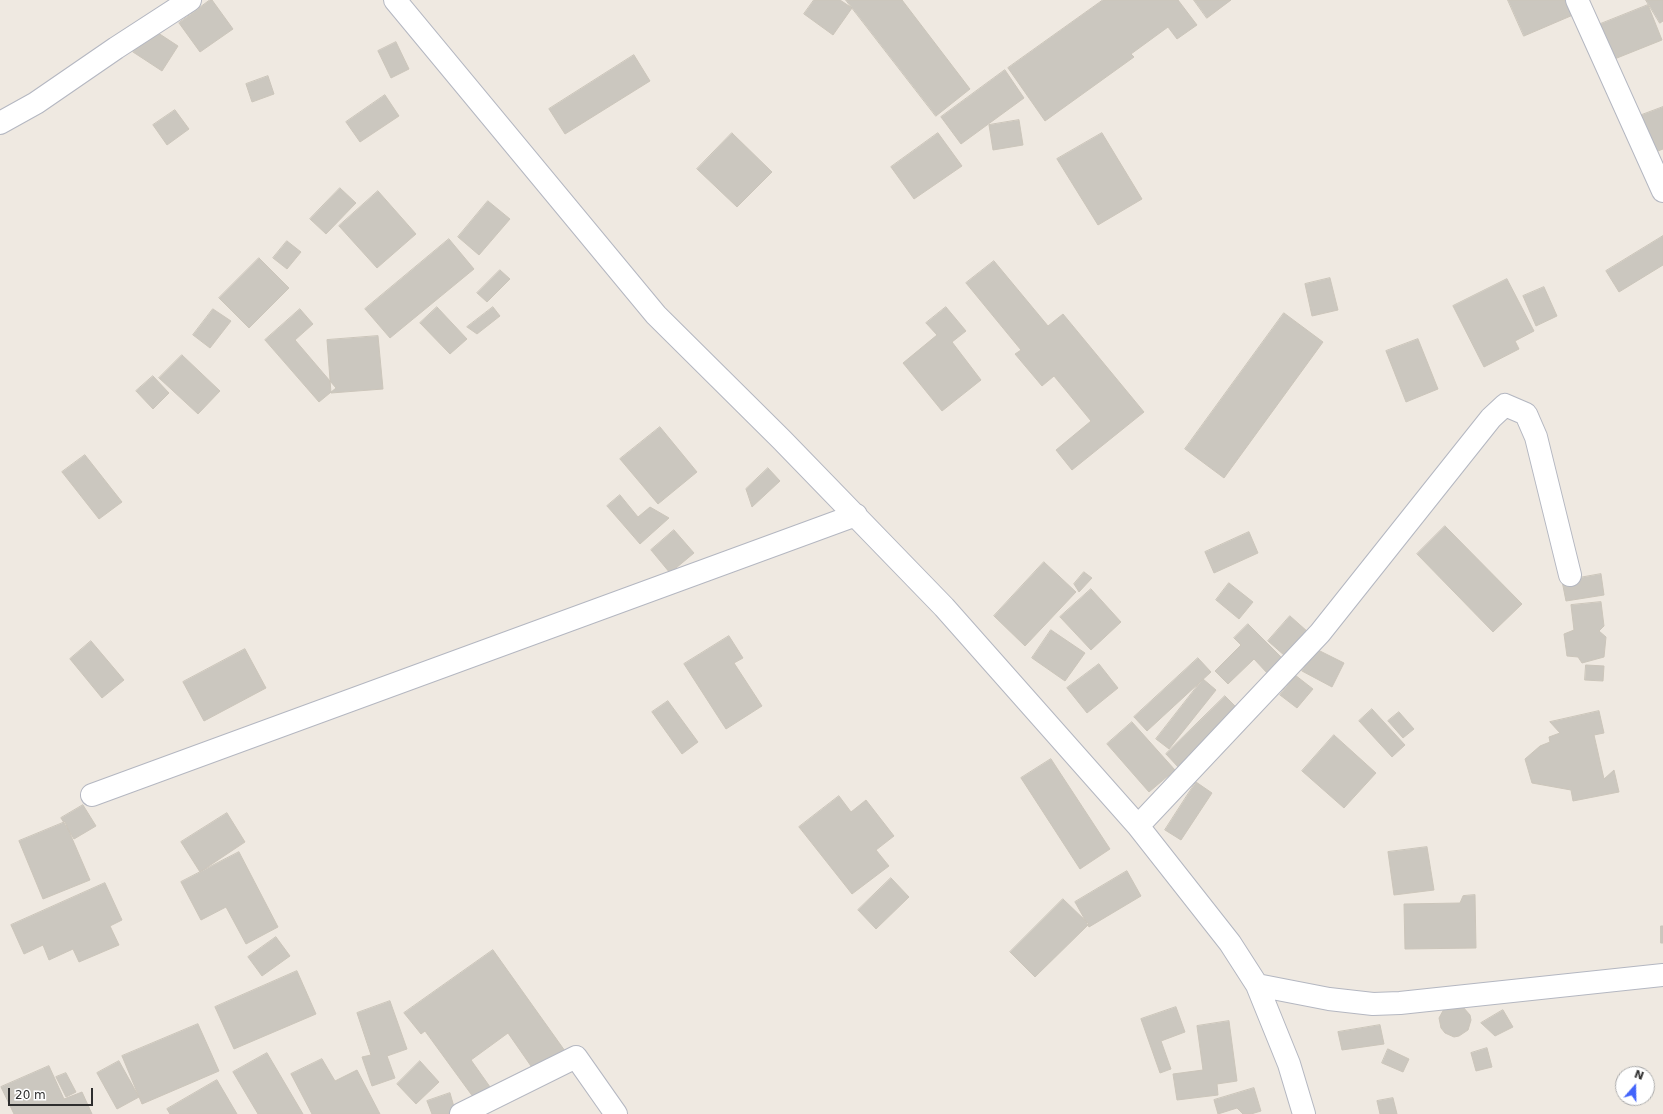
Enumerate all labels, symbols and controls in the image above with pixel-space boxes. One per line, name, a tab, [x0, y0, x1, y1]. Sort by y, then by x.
north arrow	[1615, 1066, 1655, 1106]
text: N	[1632, 1068, 1645, 1083]
scale bar	[10, 1080, 95, 1106]
text: 20 m	[15, 1088, 46, 1102]

